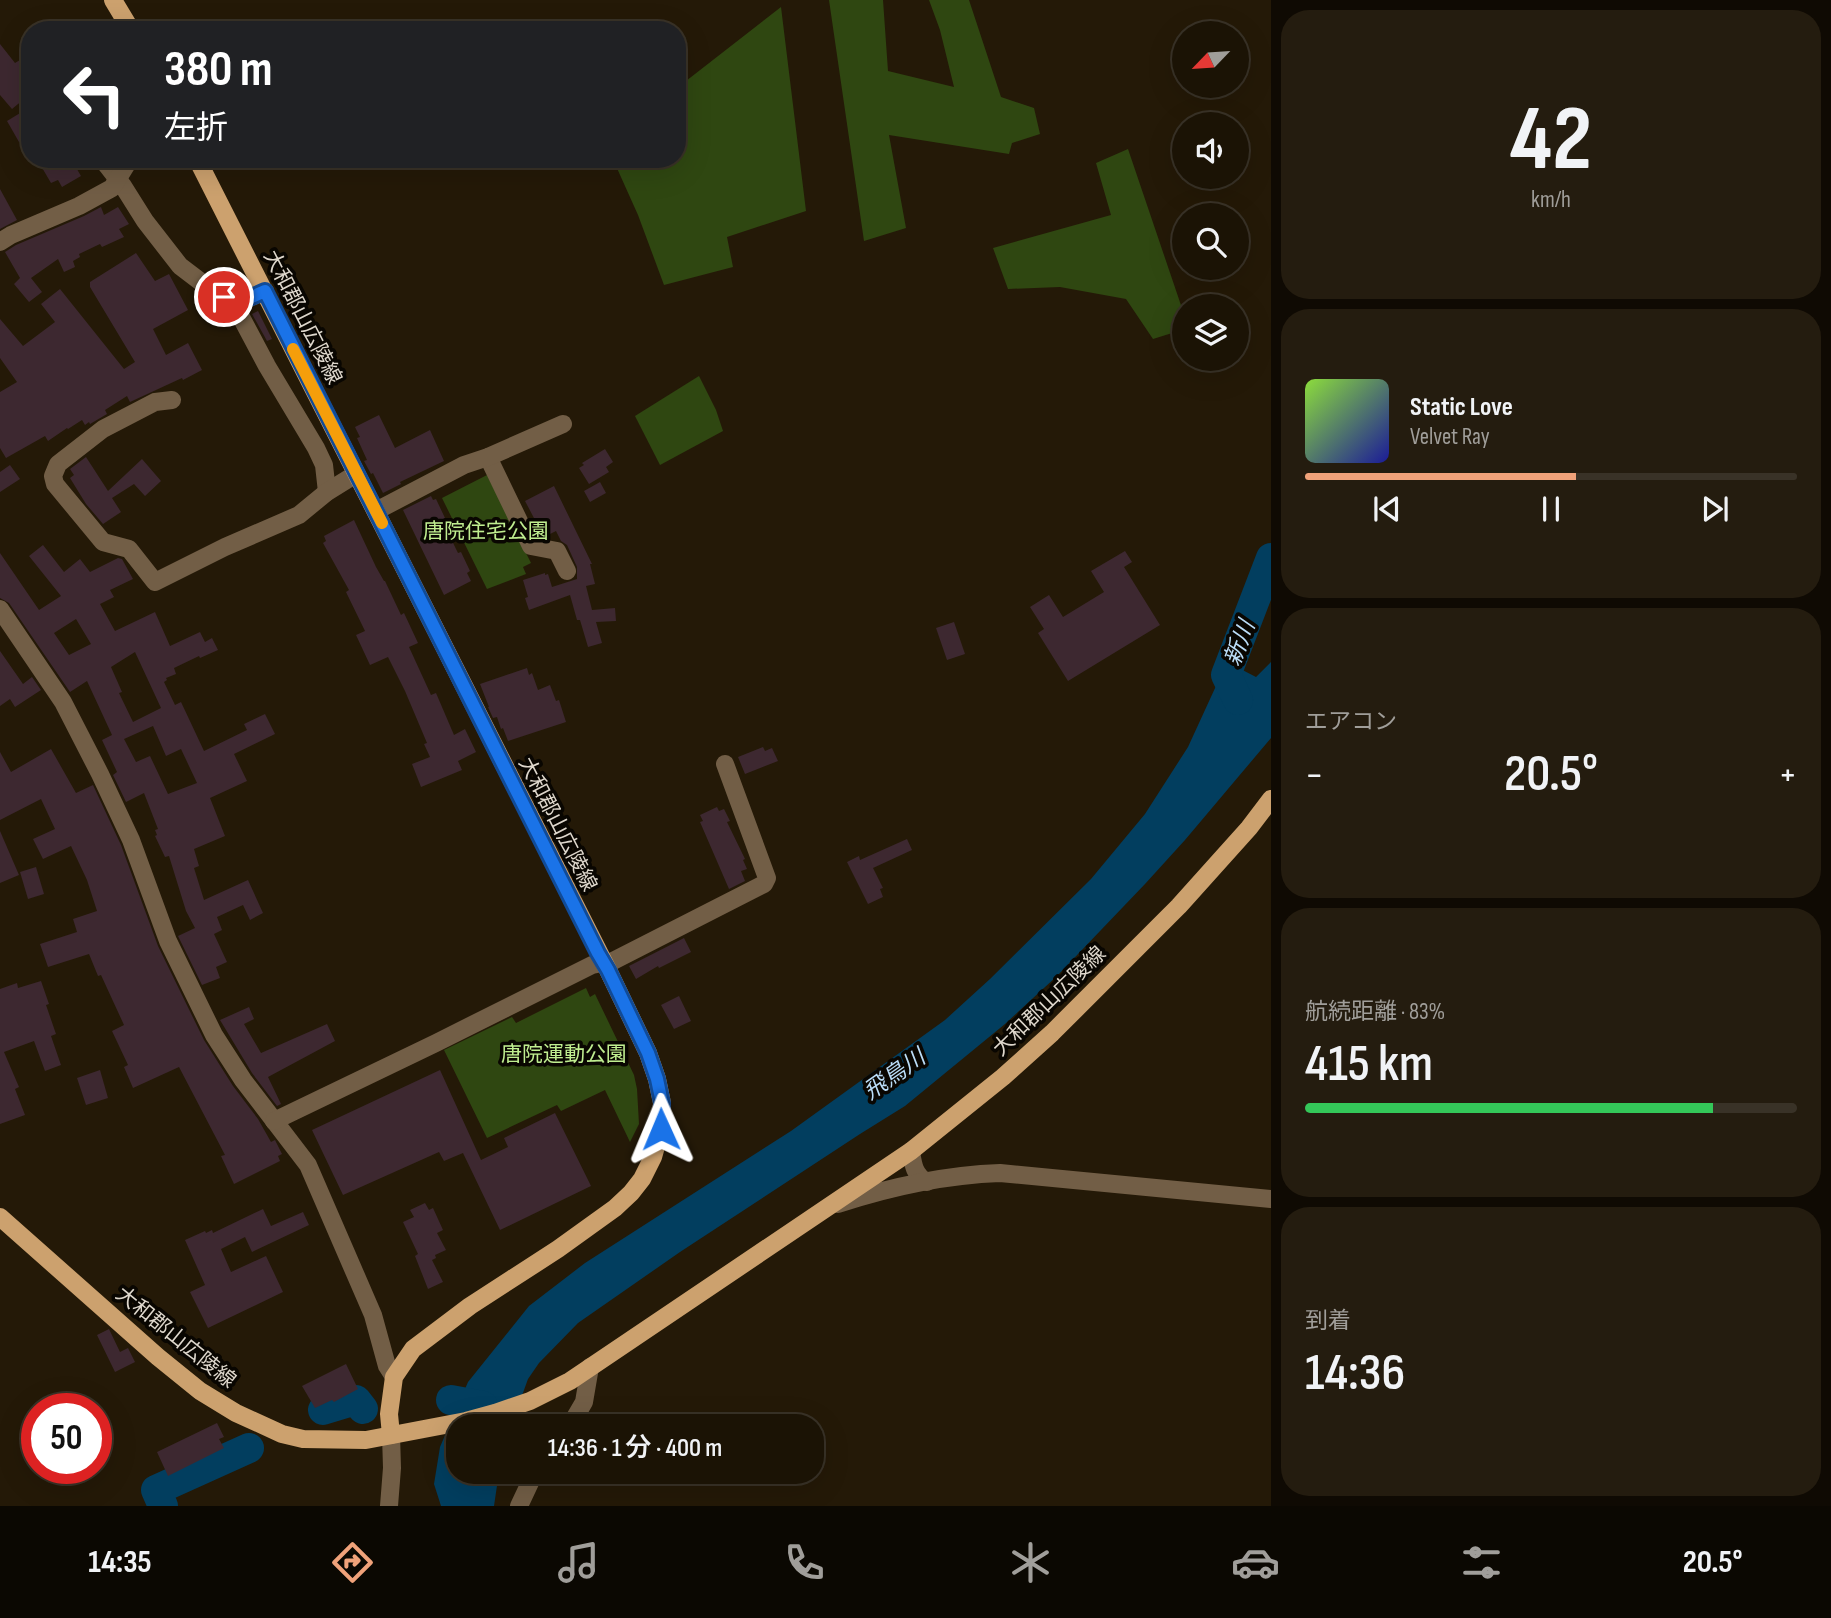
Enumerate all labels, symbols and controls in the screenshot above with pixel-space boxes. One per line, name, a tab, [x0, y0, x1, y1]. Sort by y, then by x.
north arrow	[1172, 21, 1250, 98]
map controls	[1172, 21, 1249, 371]
text: 380 m	[164, 41, 273, 100]
icon: left	[49, 49, 140, 140]
text: 42	[1510, 86, 1592, 195]
text: 左折	[164, 109, 228, 148]
button: sound	[1172, 112, 1249, 189]
text: km/h	[1531, 186, 1571, 214]
button: search	[1172, 203, 1249, 280]
street label: 大和郡山広陵線	[258, 246, 347, 388]
pin	[194, 267, 254, 327]
icon: arrive	[205, 278, 243, 316]
button: layers	[1172, 294, 1249, 371]
text: Static Love	[1410, 392, 1513, 423]
text: Velvet Ray	[1410, 423, 1490, 451]
icon: previous	[1368, 490, 1406, 528]
icon: pause	[1532, 490, 1570, 528]
icon: next	[1696, 490, 1734, 528]
park label: 唐院住宅公園	[423, 519, 549, 544]
water label: 新川	[1219, 614, 1262, 670]
text: エアコン	[1305, 708, 1397, 736]
text: 20.5°	[1504, 743, 1598, 806]
street label: 大和郡山広陵線	[513, 753, 602, 895]
text: −	[1305, 753, 1324, 798]
text: +	[1778, 753, 1797, 798]
street label: 大和郡山広陵線	[988, 941, 1111, 1061]
text: 航続距離 · 83%	[1305, 998, 1445, 1026]
text: 415 km	[1305, 1033, 1433, 1096]
park label: 唐院運動公園	[501, 1042, 627, 1067]
water label: 飛鳥川	[858, 1042, 933, 1106]
position arrow	[624, 1092, 698, 1166]
street label: 大和郡山広陵線	[111, 1281, 241, 1393]
text: 到着	[1305, 1307, 1351, 1335]
text: 14:36	[1305, 1342, 1405, 1405]
speed limit sign: 50	[21, 1393, 112, 1484]
text: 14:36 · 1 分 · 400 m	[548, 1433, 722, 1464]
icon: directions	[328, 1538, 377, 1587]
icon: music	[554, 1538, 603, 1587]
icon: phone	[780, 1538, 829, 1587]
icon: climate	[1006, 1538, 1055, 1587]
icon: car	[1231, 1538, 1280, 1587]
icon: filters	[1457, 1538, 1506, 1587]
text: 14:35	[88, 1543, 152, 1582]
text: 20.5°	[1683, 1543, 1743, 1582]

